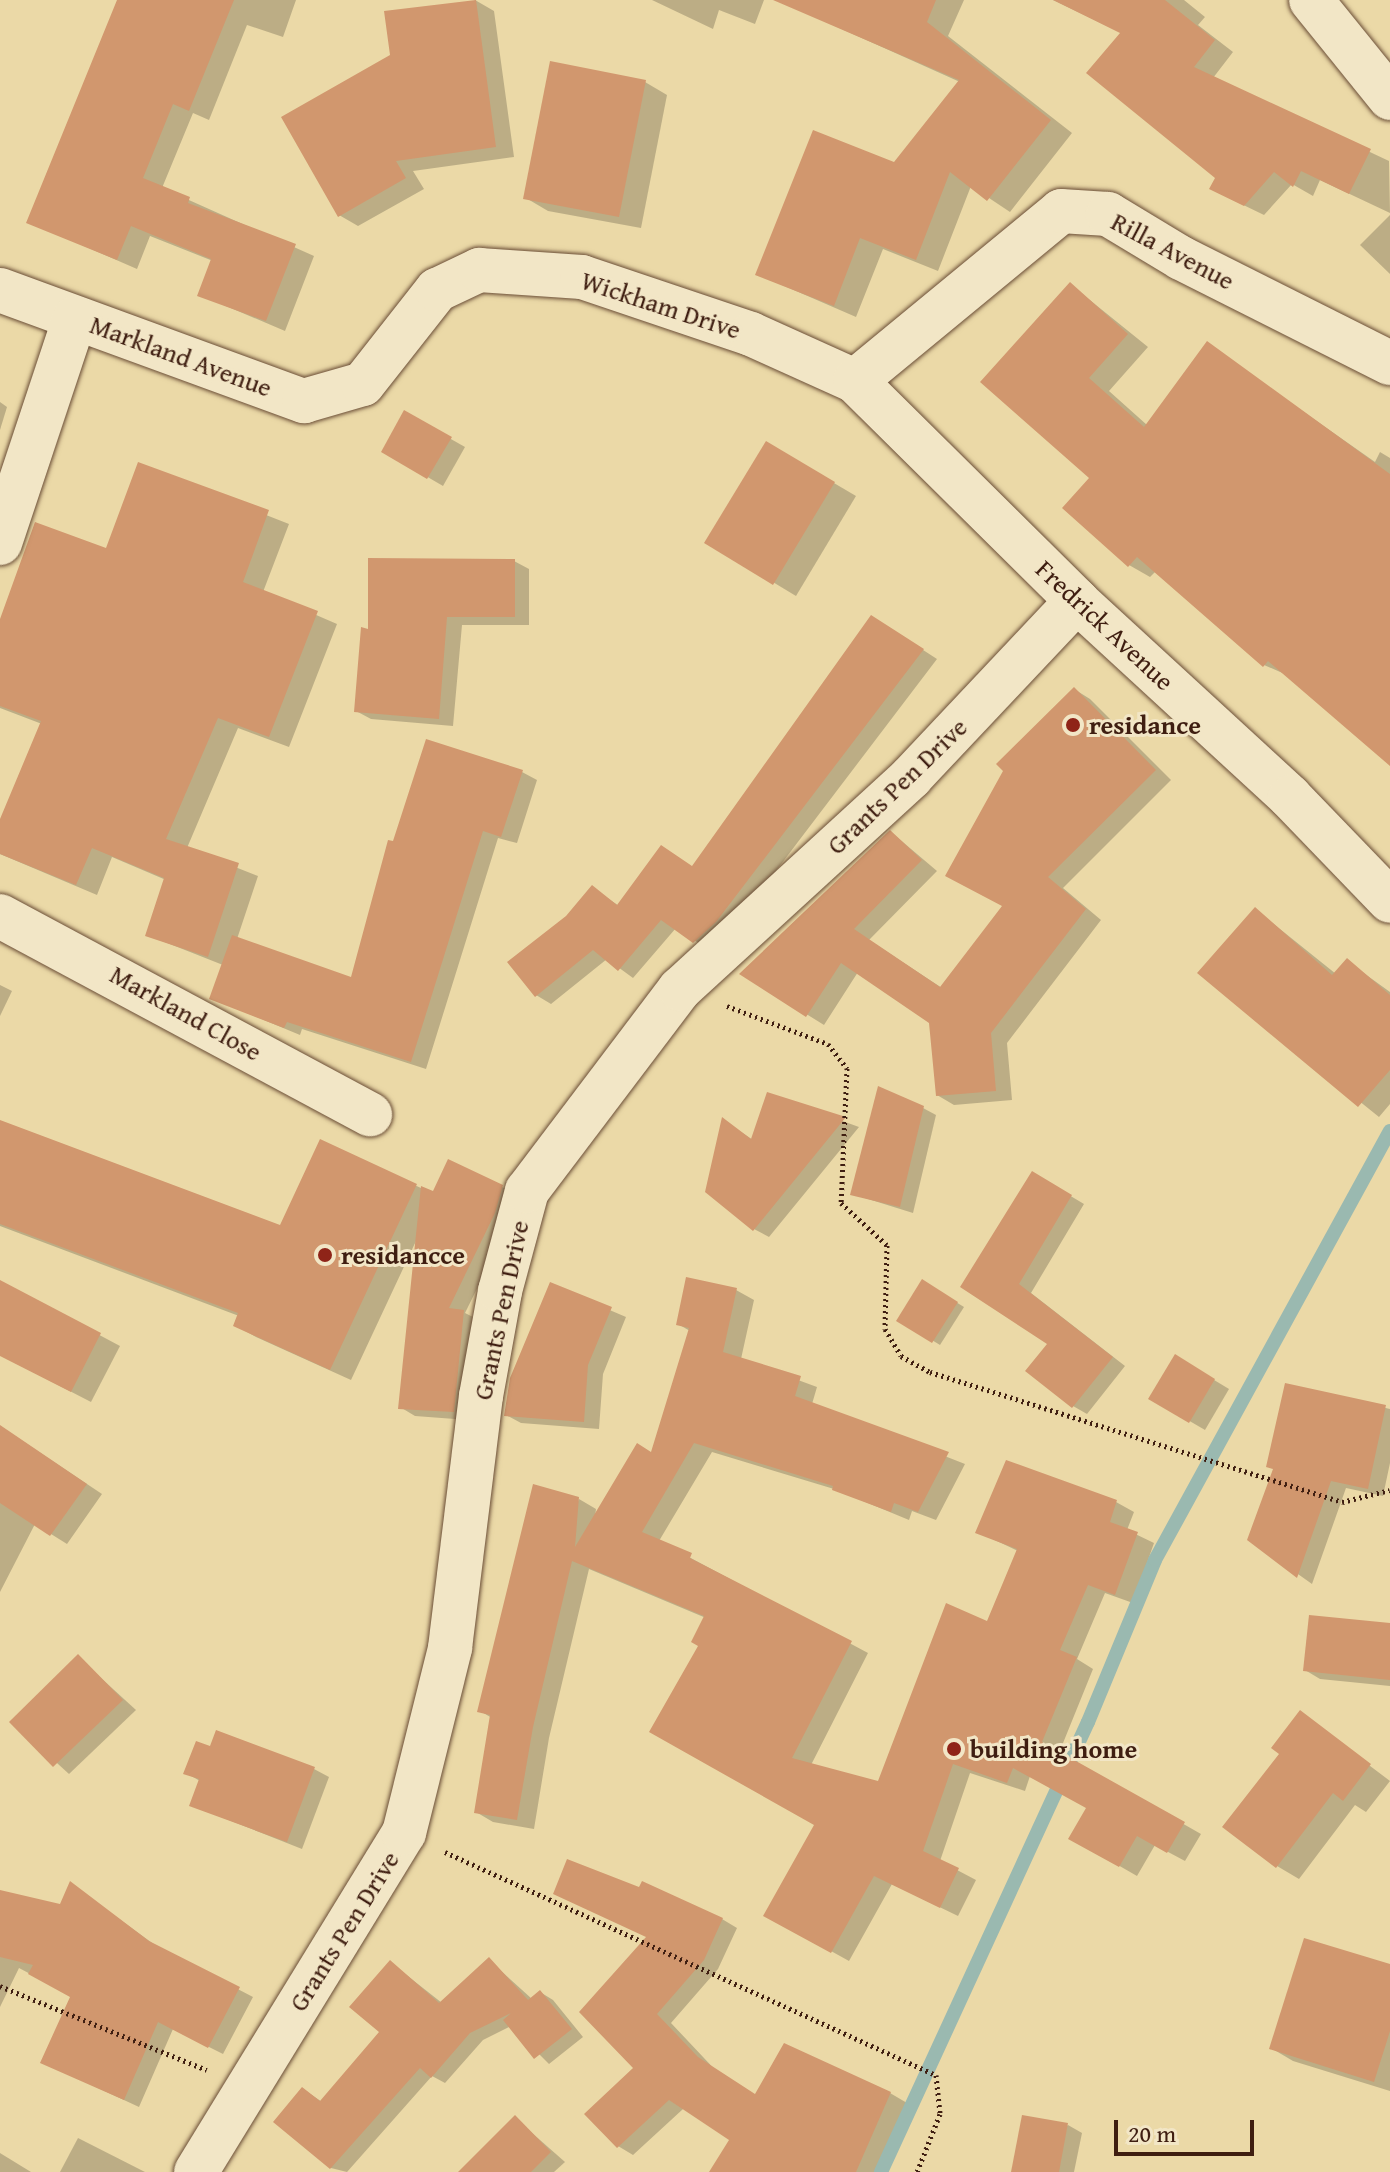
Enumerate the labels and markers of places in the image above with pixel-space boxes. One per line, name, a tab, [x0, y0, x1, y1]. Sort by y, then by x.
place label: residance	[1089, 709, 1201, 741]
marker: residance	[1064, 716, 1082, 734]
place label: residancce	[341, 1239, 465, 1271]
marker: residancce	[316, 1246, 334, 1264]
place label: building home	[970, 1733, 1137, 1765]
marker: building home	[945, 1740, 963, 1758]

